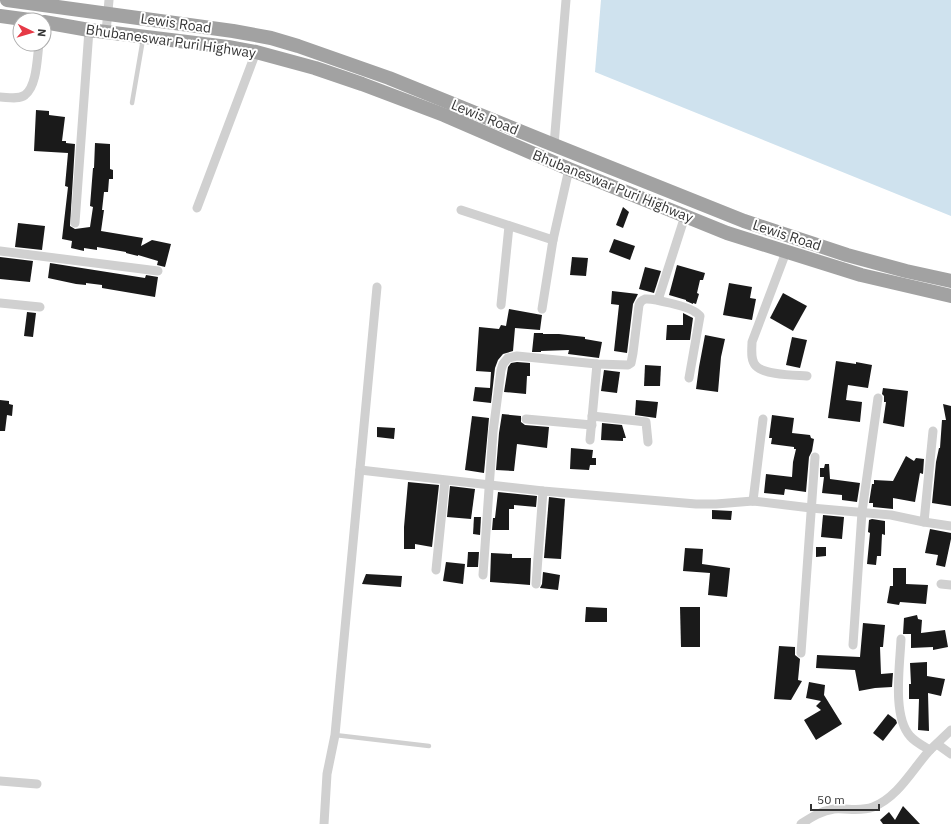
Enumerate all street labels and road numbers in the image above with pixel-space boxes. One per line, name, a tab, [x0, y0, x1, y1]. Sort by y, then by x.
street label: Lewis Road	[140, 9, 212, 37]
street label: Bhubaneswar Puri Highway	[85, 20, 257, 62]
street label: Lewis Road	[449, 95, 521, 139]
street label: Bhubaneswar Puri Highway	[530, 146, 696, 226]
street label: Lewis Road	[750, 215, 824, 255]

